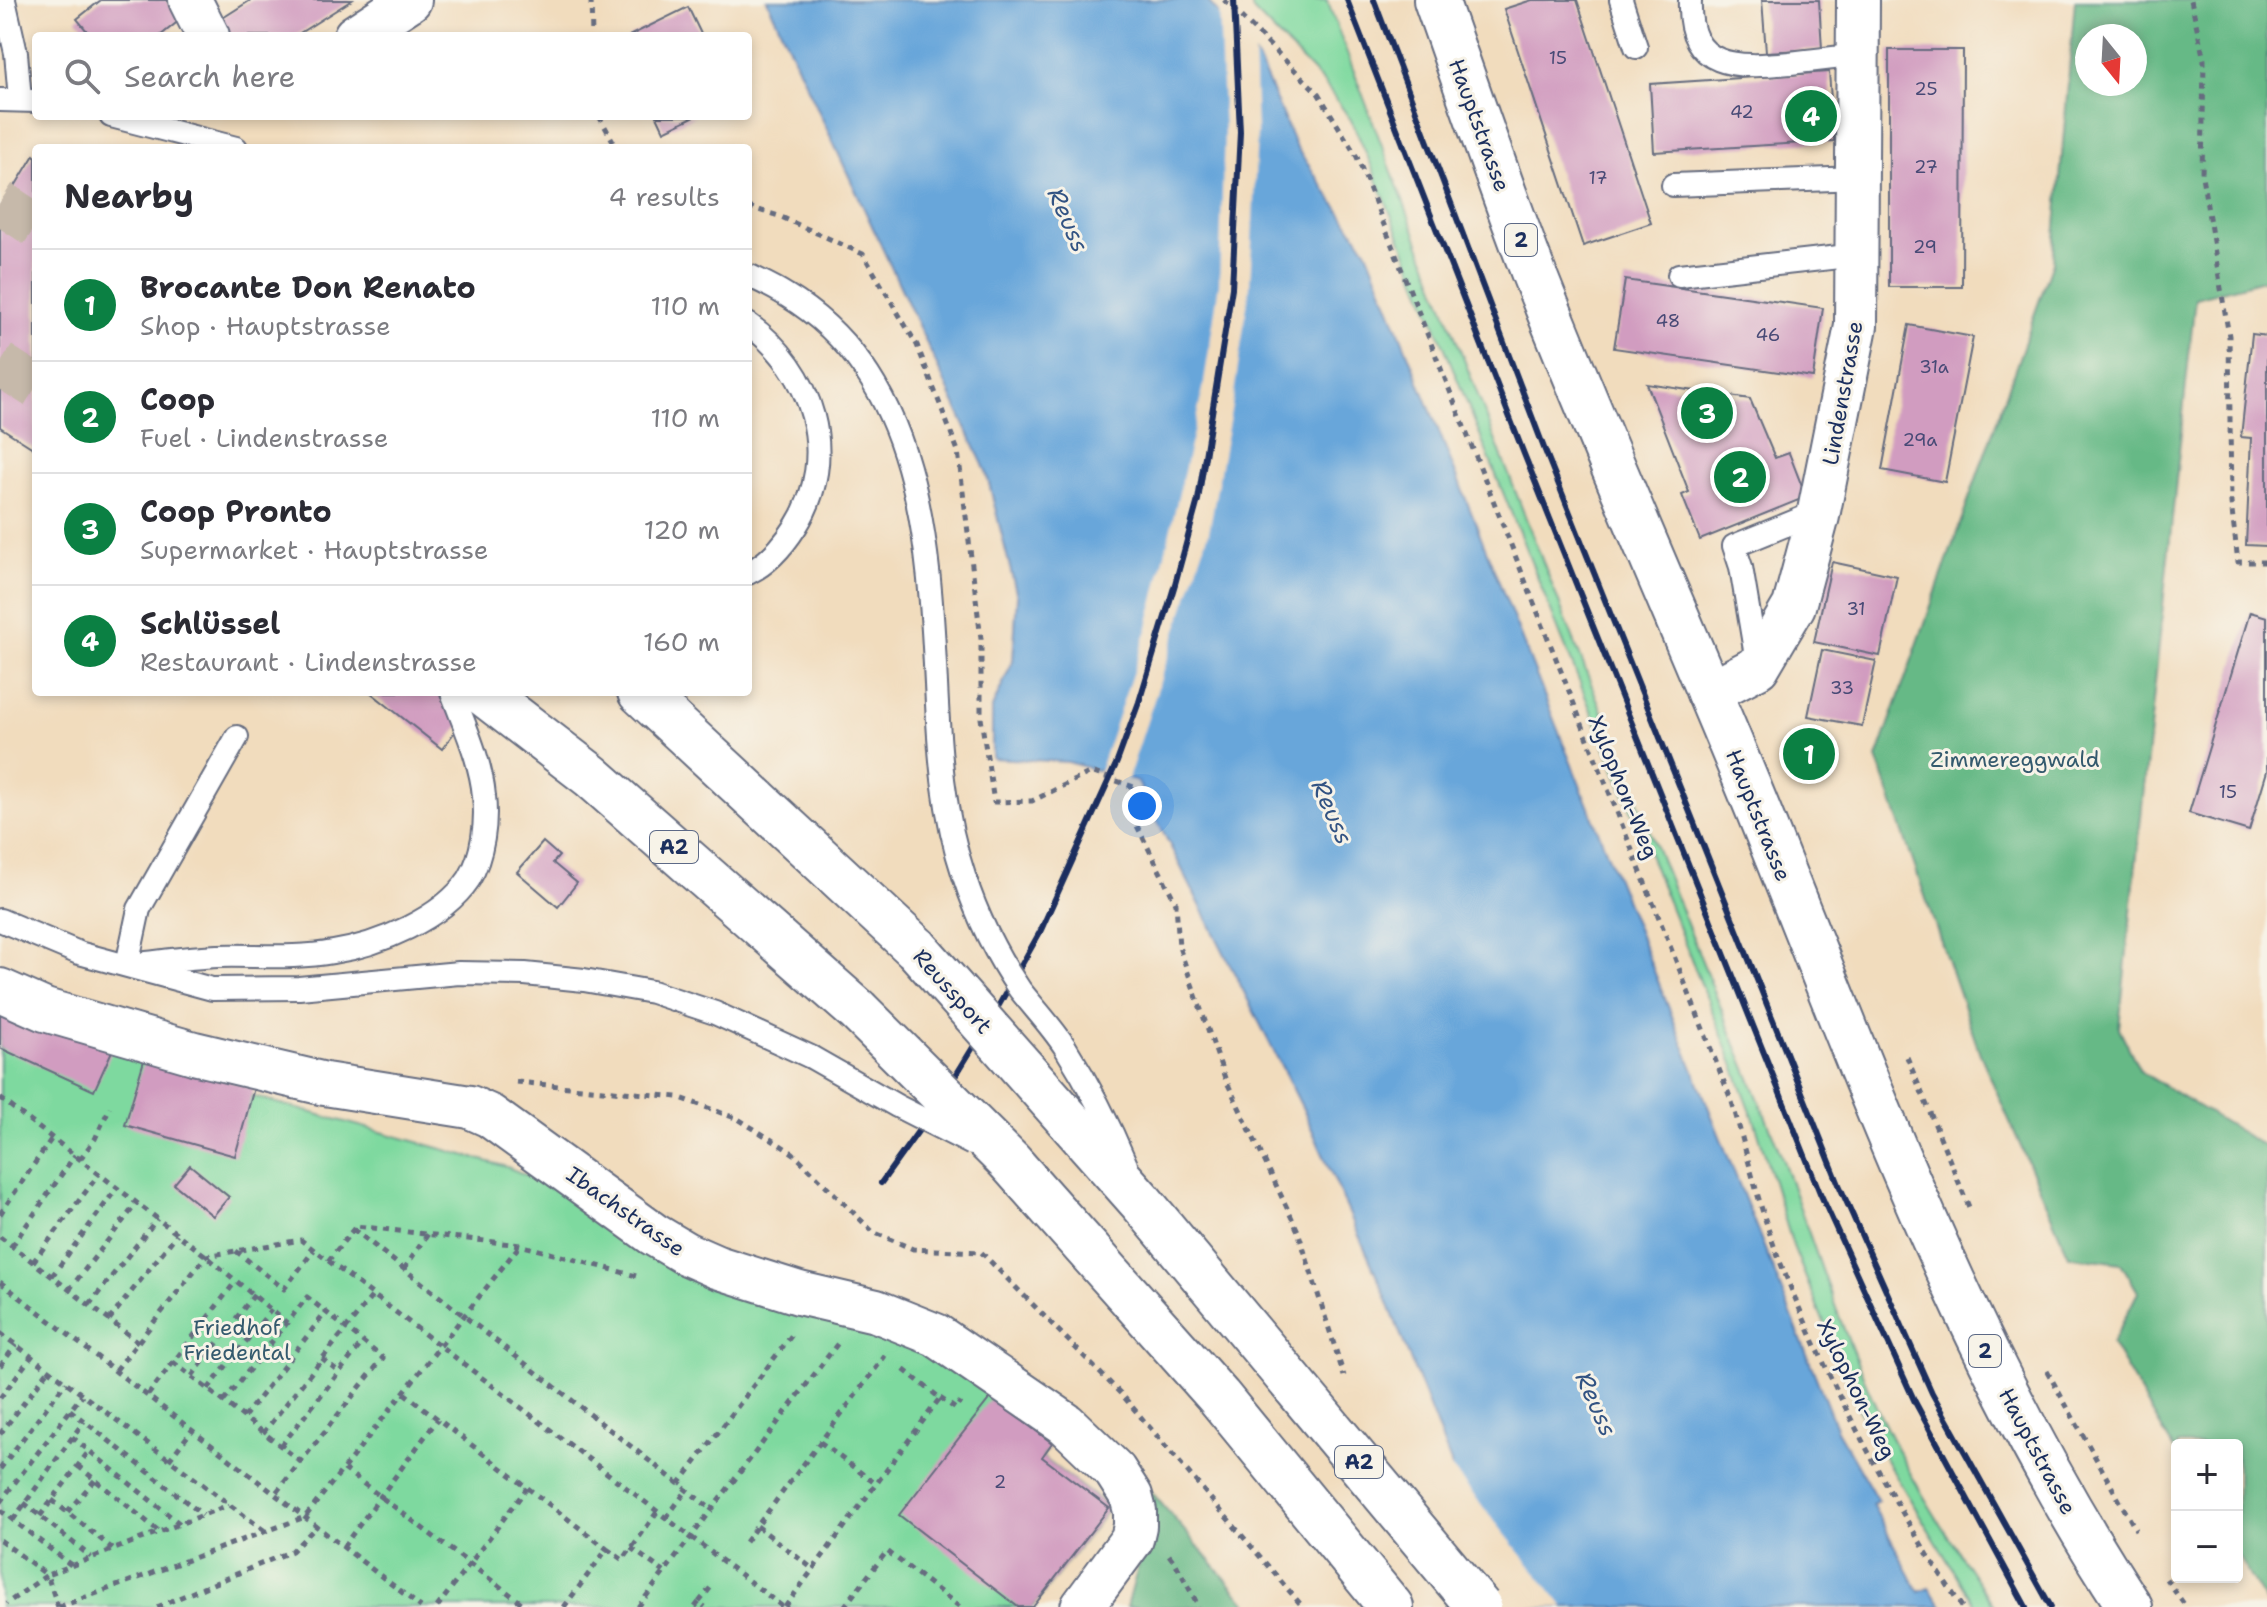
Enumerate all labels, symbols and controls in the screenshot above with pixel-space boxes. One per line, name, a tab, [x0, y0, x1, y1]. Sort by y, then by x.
north arrow	[2075, 24, 2147, 96]
search box	[32, 32, 752, 120]
house number: 15	[1549, 46, 1567, 70]
icon: search	[60, 54, 104, 98]
street label: Hauptstrasse	[1442, 55, 1517, 196]
text: Search here	[124, 56, 295, 97]
house number: 25	[1914, 77, 1938, 101]
pin: 4	[1785, 86, 1837, 146]
house number: 42	[1730, 100, 1754, 124]
house number: 27	[1914, 155, 1938, 179]
house number: 17	[1588, 166, 1608, 190]
text: Nearby	[64, 173, 194, 219]
text: 4 results	[608, 179, 720, 214]
water label: Reuss	[1040, 183, 1096, 257]
road number: 2	[1505, 224, 1537, 256]
house number: 29	[1913, 235, 1937, 259]
text: Brocante Don Renato	[140, 267, 476, 308]
text: 1	[84, 288, 96, 323]
text: 110 m	[650, 288, 720, 323]
text: Shop · Hauptstrasse	[140, 308, 391, 343]
house number: 48	[1656, 309, 1680, 333]
street label: Lindenstrasse	[1816, 319, 1869, 467]
house number: 46	[1756, 323, 1780, 347]
house number: 31a	[1919, 355, 1949, 379]
text: Coop	[140, 379, 215, 420]
pin: 3	[1681, 383, 1733, 443]
text: 2	[81, 400, 99, 435]
text: 110 m	[650, 400, 720, 435]
text: Fuel · Lindenstrasse	[140, 420, 388, 455]
house number: 29a	[1902, 428, 1938, 452]
pin: 2	[1714, 447, 1766, 507]
text: Coop Pronto	[140, 491, 332, 532]
text: 3	[81, 512, 99, 547]
text: 120 m	[644, 512, 720, 547]
text: Supermarket · Hauptstrasse	[140, 532, 488, 567]
house number: 31	[1846, 597, 1866, 621]
text: Schlüssel	[140, 603, 281, 644]
text: 4	[81, 624, 99, 659]
text: 160 m	[643, 624, 720, 659]
text: Restaurant · Lindenstrasse	[140, 644, 477, 679]
house number: 33	[1830, 676, 1854, 700]
street label: Xylophon-Weg	[1582, 711, 1666, 863]
pin: 1	[1783, 724, 1835, 784]
street label: Hauptstrasse	[1719, 745, 1798, 885]
park label: Zimmereggwald	[1930, 745, 2100, 774]
water label: Reuss	[1304, 775, 1360, 849]
house number: 15	[2219, 780, 2237, 804]
your location	[1122, 786, 1162, 826]
road number: A2	[650, 831, 698, 863]
street label: Reussport	[907, 943, 999, 1040]
street label: Ibachstrasse	[561, 1160, 691, 1263]
park label: Friedhof Friedental	[183, 1313, 291, 1367]
street label: Xylophon-Weg	[1810, 1314, 1903, 1464]
road number: 2	[1969, 1335, 2001, 1367]
water label: Reuss	[1568, 1367, 1624, 1441]
street label: Hauptstrasse	[1992, 1383, 2083, 1520]
map controls	[2171, 1439, 2243, 1583]
button: +	[2171, 1439, 2243, 1511]
road number: A2	[1335, 1446, 1383, 1478]
house number: 2	[994, 1470, 1006, 1494]
button: −	[2171, 1511, 2243, 1583]

